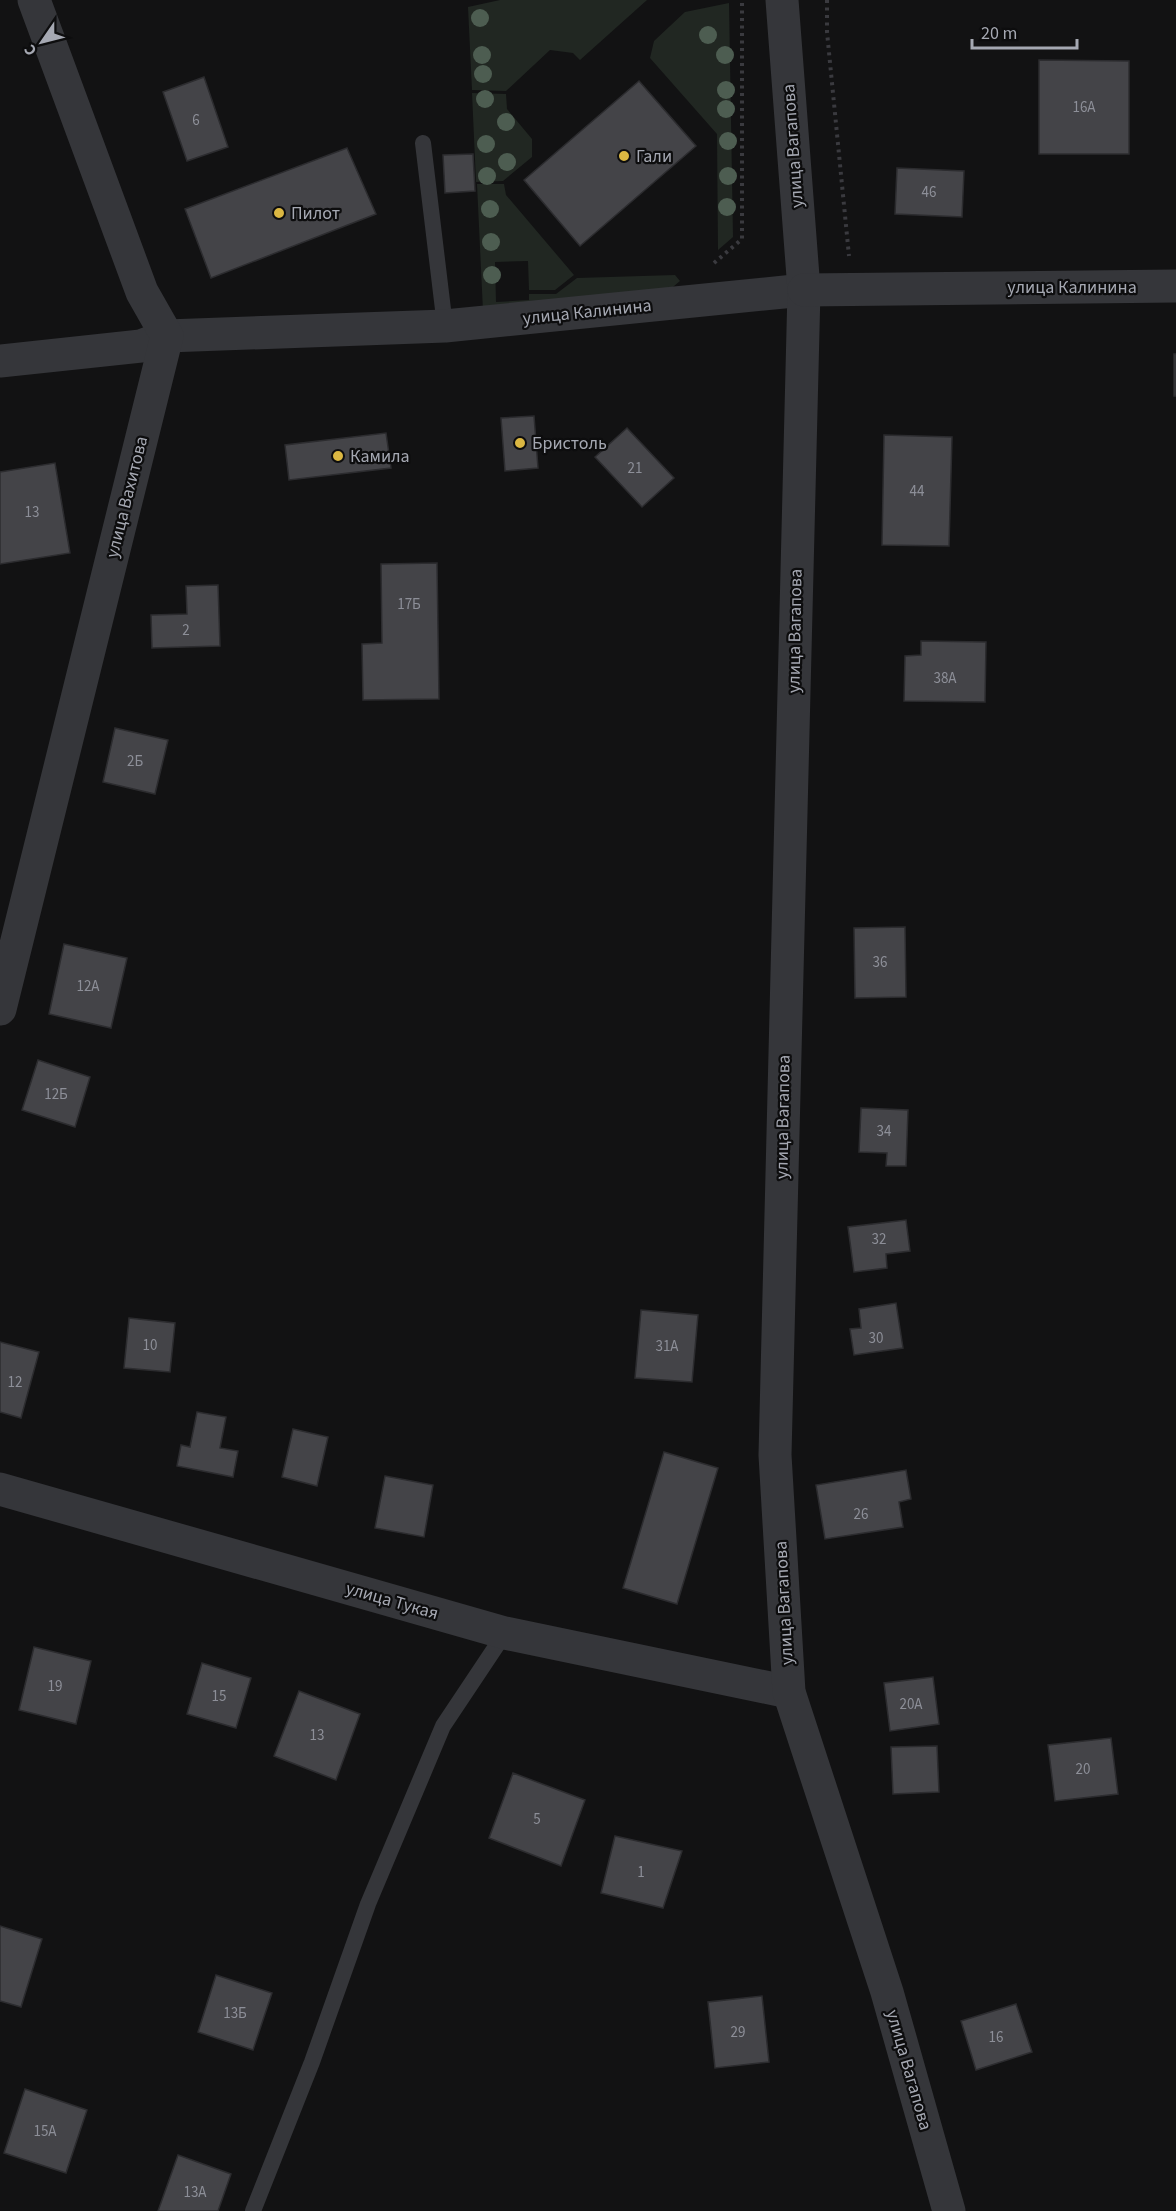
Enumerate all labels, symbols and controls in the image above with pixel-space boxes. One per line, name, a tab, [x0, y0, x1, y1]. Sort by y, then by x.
north arrow	[12, 12, 72, 72]
scale bar	[972, 12, 1077, 50]
text: 20 m	[981, 21, 1017, 46]
text: С	[19, 40, 42, 60]
street label: улица Вагапова	[776, 83, 810, 209]
house number: 16А	[1072, 97, 1096, 118]
house number: 6	[192, 110, 200, 131]
place label: Гали	[636, 144, 672, 169]
marker: Гали	[617, 149, 631, 163]
house number: 46	[922, 182, 936, 203]
place label: Пилот	[291, 201, 340, 226]
marker: Пилот	[272, 206, 286, 220]
street label: улица Калинина	[1007, 275, 1137, 300]
street label: улица Калинина	[521, 293, 653, 331]
place label: Бристоль	[532, 431, 607, 456]
street label: улица Вахитова	[100, 433, 154, 561]
marker: Бристоль	[513, 436, 527, 450]
place label: Камила	[350, 444, 410, 469]
marker: Камила	[331, 449, 345, 463]
house number: 21	[628, 458, 642, 479]
house number: 44	[910, 481, 925, 502]
house number: 13	[25, 502, 39, 523]
street label: улица Вагапова	[781, 569, 809, 693]
house number: 17Б	[397, 594, 421, 615]
house number: 2	[182, 620, 190, 641]
house number: 38А	[933, 668, 957, 689]
house number: 2Б	[127, 751, 143, 772]
house number: 36	[873, 952, 887, 973]
house number: 12А	[76, 976, 100, 997]
street label: улица Вагапова	[769, 1055, 797, 1179]
house number: 12Б	[44, 1084, 68, 1105]
house number: 34	[877, 1121, 892, 1142]
house number: 32	[872, 1229, 886, 1250]
house number: 30	[869, 1328, 883, 1349]
house number: 10	[143, 1335, 157, 1356]
house number: 31А	[655, 1336, 679, 1357]
house number: 12	[8, 1372, 22, 1393]
house number: 26	[854, 1504, 868, 1525]
street label: улица Вагапова	[768, 1540, 800, 1666]
street label: улица Тукая	[343, 1576, 441, 1626]
house number: 19	[48, 1676, 62, 1697]
house number: 15	[212, 1686, 226, 1707]
house number: 20А	[899, 1694, 923, 1715]
house number: 13	[310, 1725, 324, 1746]
house number: 20	[1076, 1759, 1090, 1780]
house number: 5	[533, 1809, 541, 1830]
house number: 1	[637, 1862, 645, 1883]
house number: 13Б	[223, 2003, 247, 2024]
street label: улица Вагапова	[880, 2007, 938, 2133]
house number: 29	[731, 2022, 745, 2043]
house number: 16	[989, 2027, 1003, 2048]
house number: 15А	[33, 2121, 57, 2142]
house number: 13А	[183, 2182, 207, 2203]

